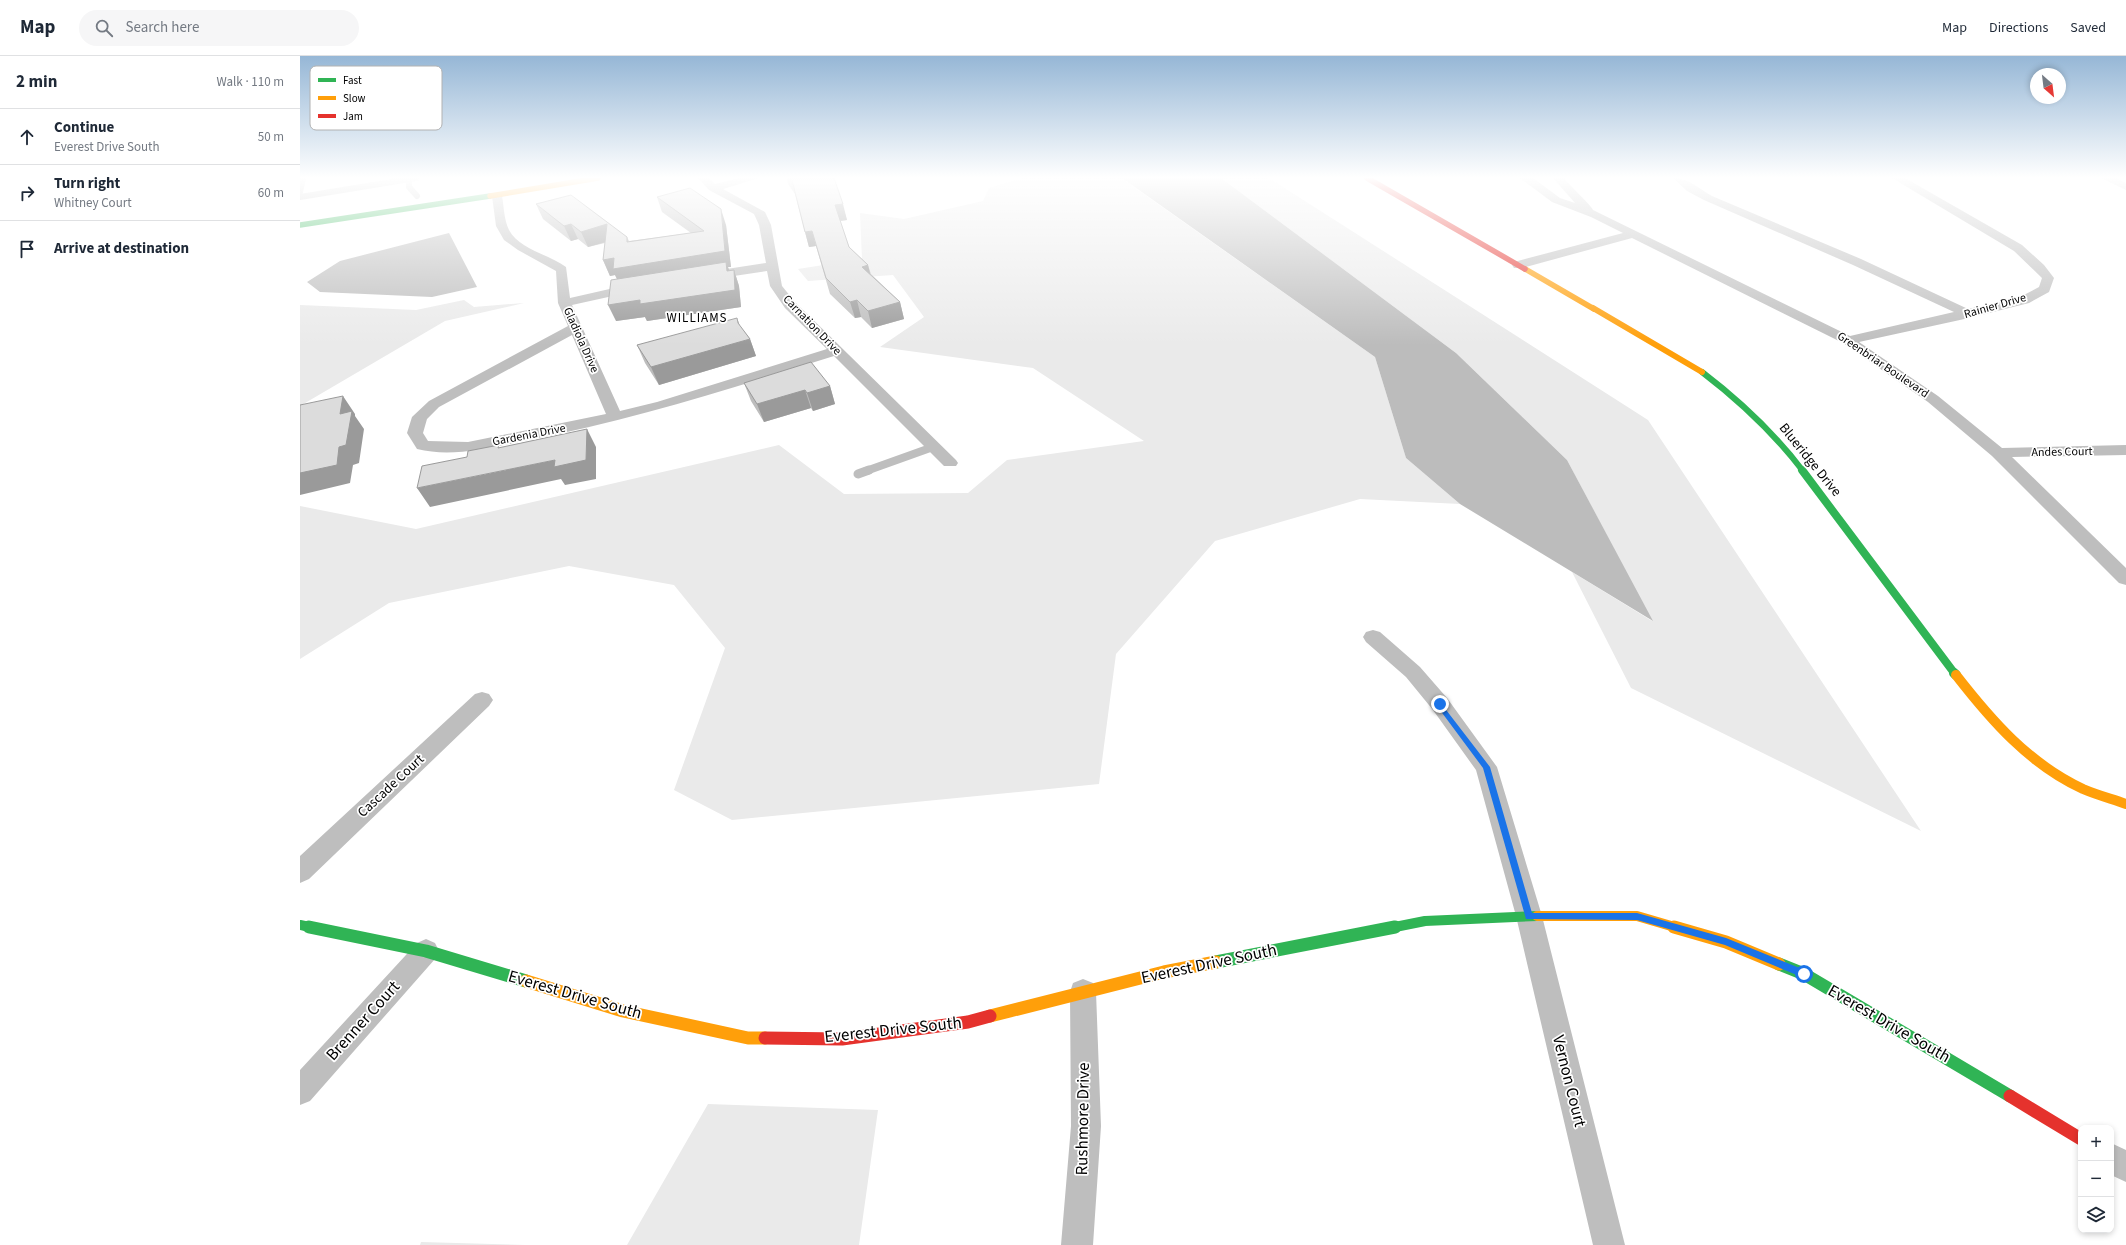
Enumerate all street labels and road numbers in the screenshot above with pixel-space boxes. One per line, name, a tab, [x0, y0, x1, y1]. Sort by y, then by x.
street label: Rainier Drive	[1962, 289, 2028, 323]
street label: Carnation Drive	[779, 291, 845, 359]
street label: Gladiola Drive	[559, 304, 603, 376]
street label: Greenbriar Boulevard	[1834, 328, 1932, 402]
street label: Blueridge Drive	[1774, 419, 1846, 501]
street label: Gardenia Drive	[491, 420, 567, 450]
street label: Andes Court	[2031, 443, 2093, 461]
street label: Cascade Court	[353, 750, 429, 822]
street label: Everest Drive South	[1139, 938, 1279, 990]
street label: Everest Drive South	[505, 964, 645, 1026]
street label: Brenner Court	[321, 976, 406, 1066]
street label: Everest Drive South	[1823, 979, 1955, 1069]
street label: Everest Drive South	[823, 1011, 963, 1049]
street label: Vernon Court	[1546, 1033, 1592, 1130]
street label: Rushmore Drive	[1070, 1062, 1096, 1176]

